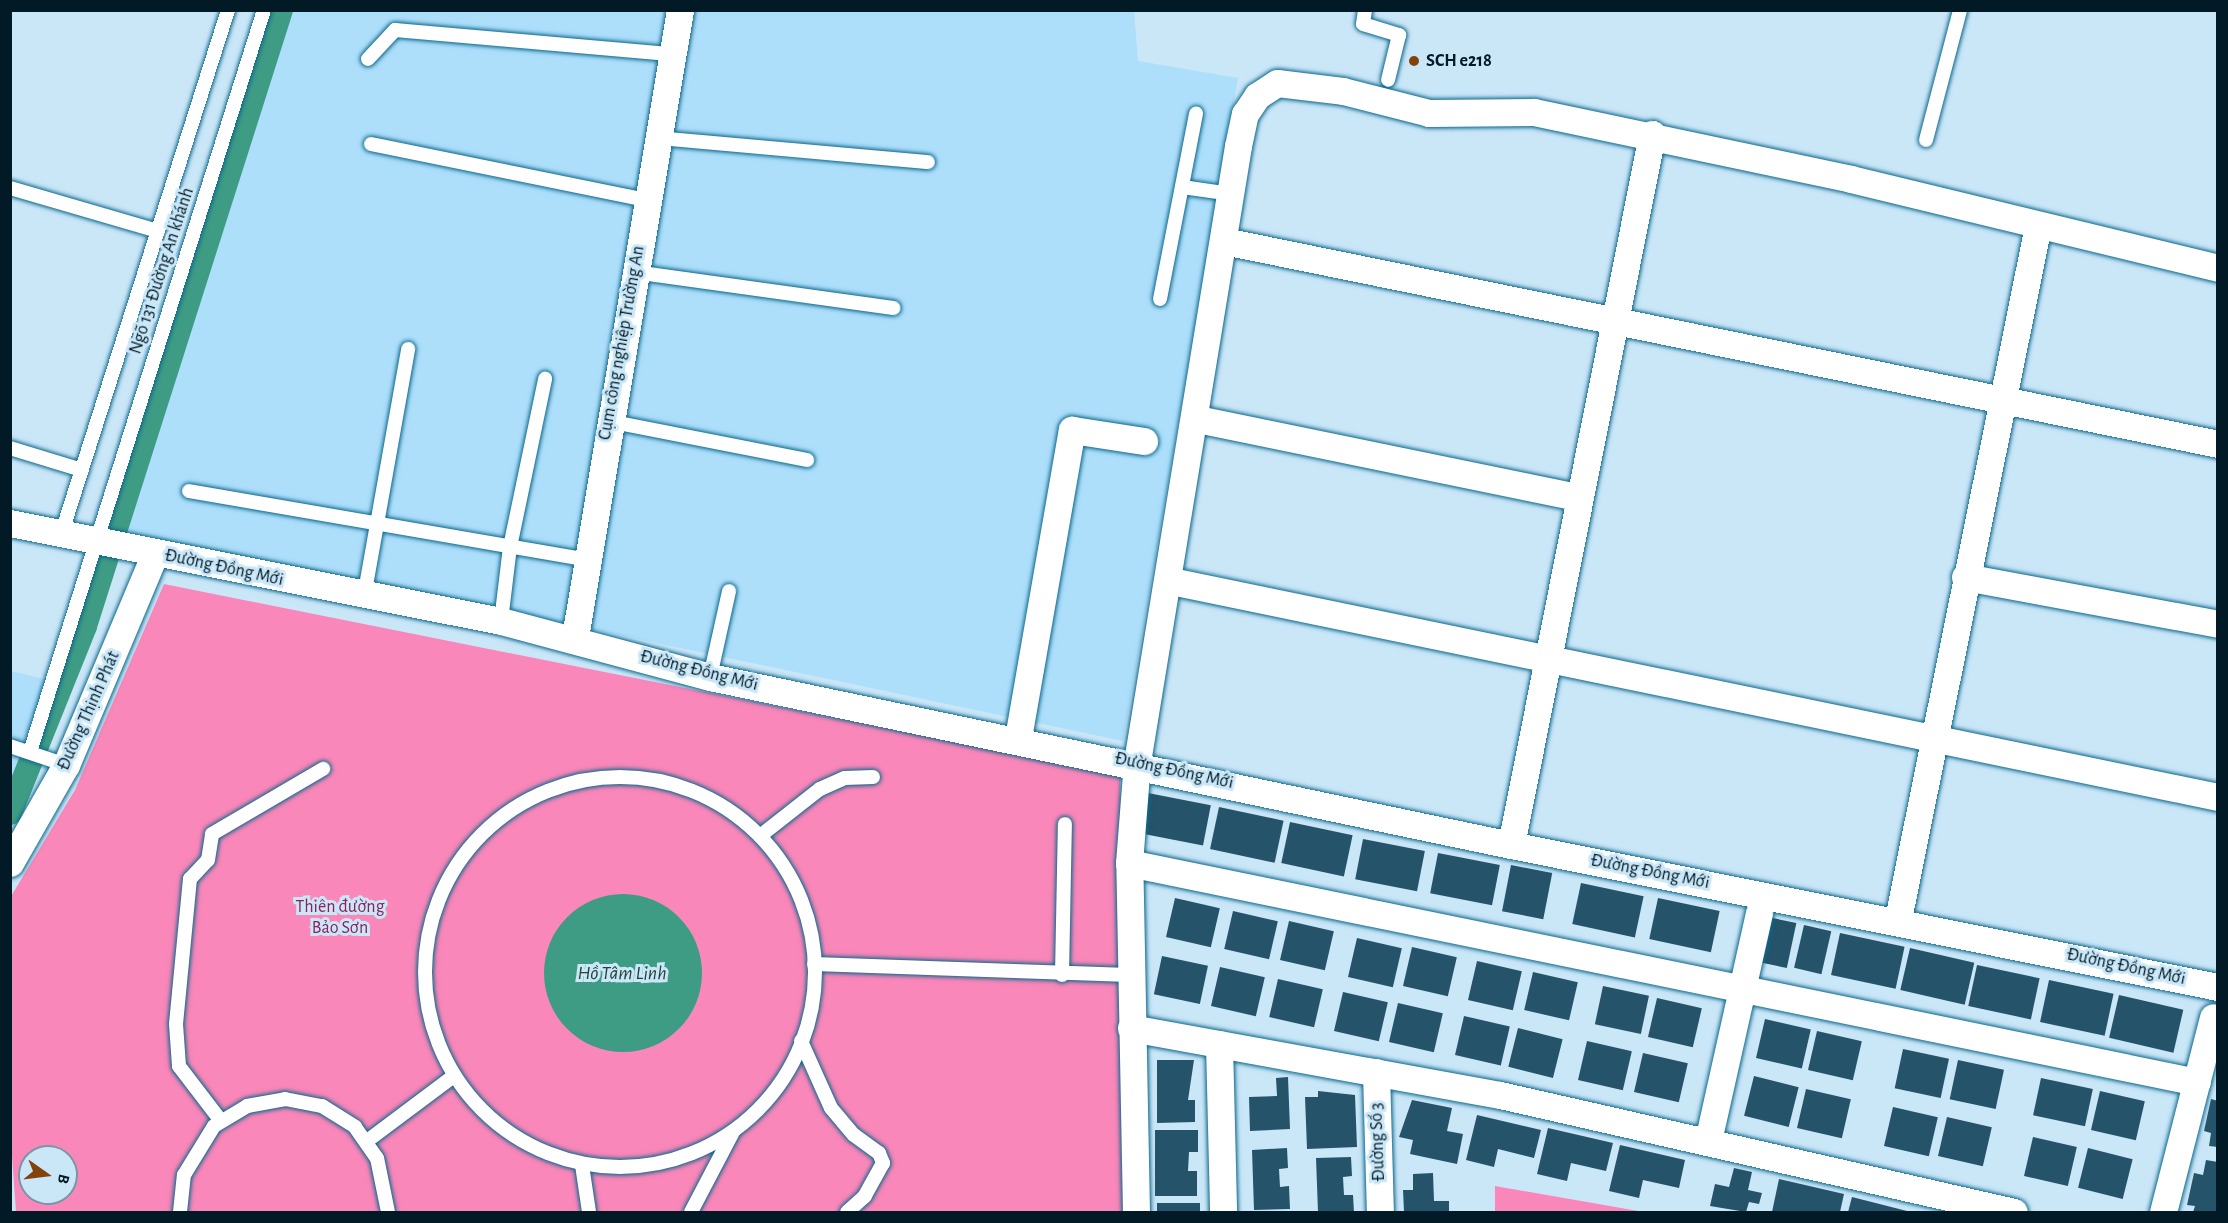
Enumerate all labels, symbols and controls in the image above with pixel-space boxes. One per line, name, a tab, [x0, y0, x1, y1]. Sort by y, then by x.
place label: SCH e218	[1426, 50, 1492, 72]
marker: SCH e218	[1407, 54, 1421, 68]
street label: Ngõ 131 Đường An khánh	[125, 185, 199, 357]
street label: Cụm công nghiệp Trường An	[594, 244, 650, 442]
street label: Đường Đồng Mới	[163, 545, 285, 591]
street label: Đường Đồng Mới	[638, 646, 760, 696]
street label: Đường Thịnh Phát	[53, 648, 125, 774]
street label: Đường Đồng Mới	[1113, 748, 1235, 794]
street label: Đường Đồng Mới	[1589, 850, 1711, 894]
park label: Thiên đường Bảo Sơn	[296, 897, 384, 940]
street label: Đường Đồng Mới	[2065, 944, 2187, 990]
water label: Hồ Tâm Linh	[577, 961, 667, 985]
street label: Đường Số 3	[1366, 1102, 1390, 1182]
north arrow	[18, 1145, 78, 1205]
text: B	[55, 1172, 72, 1185]

